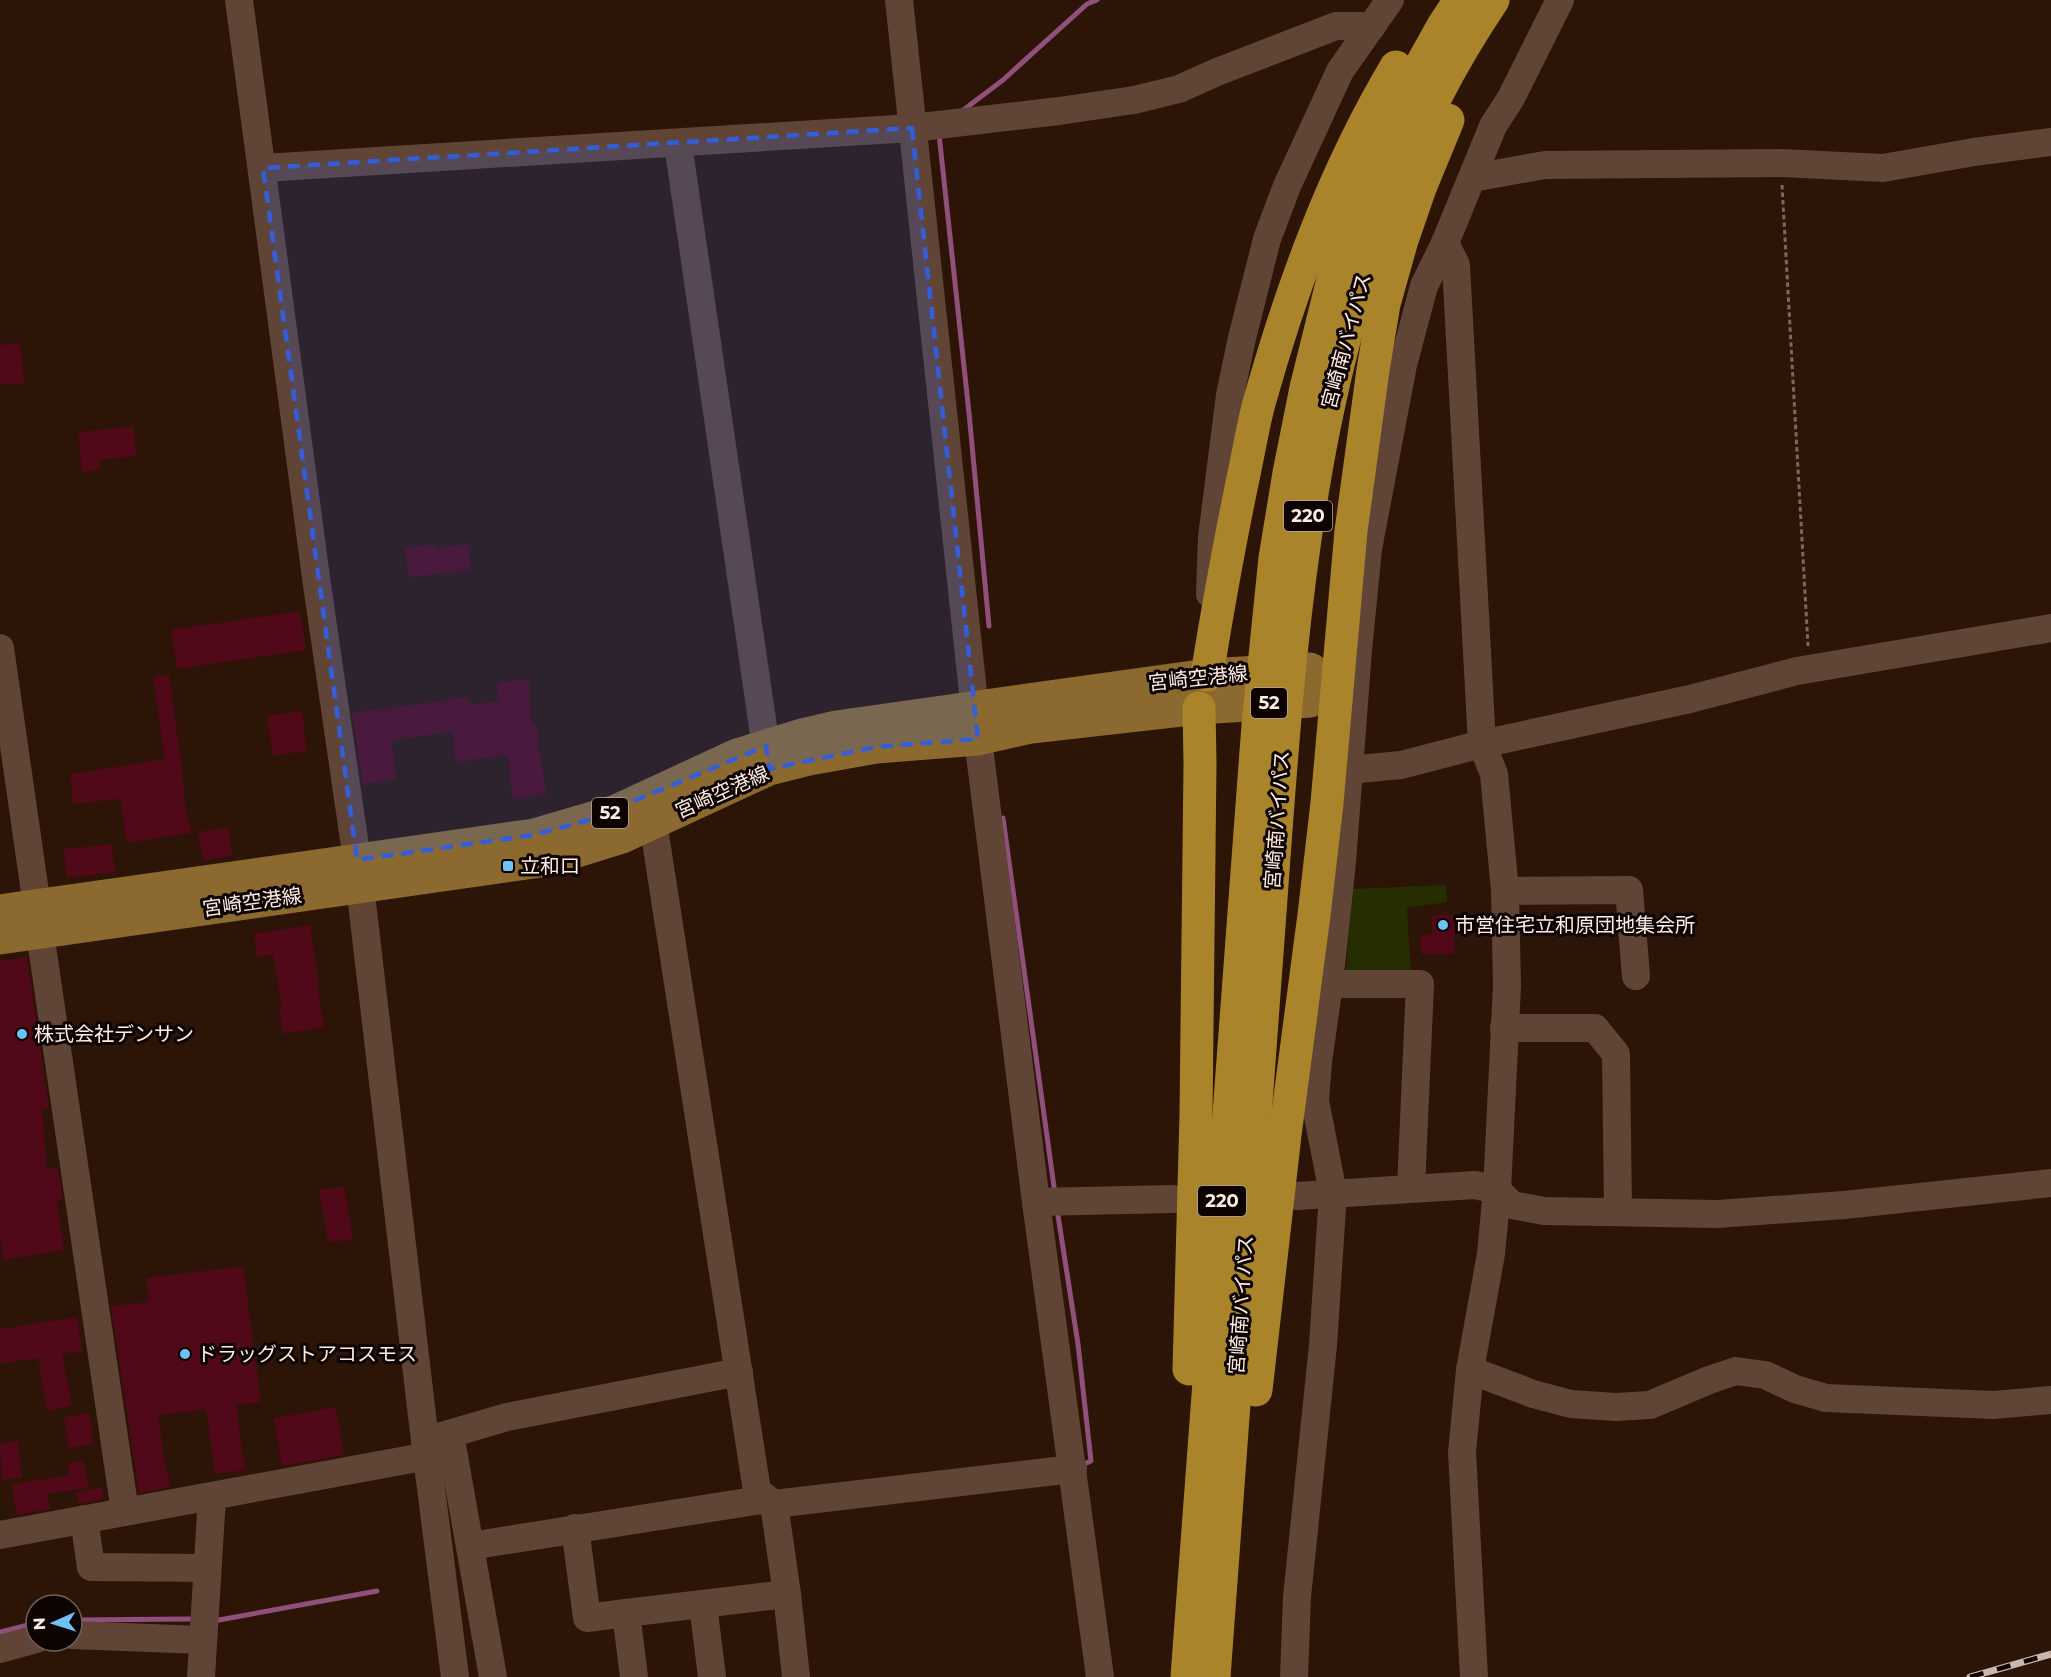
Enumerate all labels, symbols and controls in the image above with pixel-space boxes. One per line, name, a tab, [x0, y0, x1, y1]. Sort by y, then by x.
street label: 宮崎南バイパス	[1316, 270, 1376, 412]
road number: 220	[1284, 501, 1332, 531]
street label: 宮崎空港線	[1147, 661, 1249, 695]
road number: 52	[1251, 688, 1287, 718]
street label: 宮崎南バイパス	[1260, 750, 1294, 890]
street label: 宮崎空港線	[671, 761, 773, 823]
road number: 52	[592, 798, 628, 828]
place label: 立和口	[520, 854, 580, 878]
marker: 立和口	[501, 859, 515, 873]
street label: 宮崎空港線	[201, 883, 303, 921]
place label: 市営住宅立和原団地集会所	[1455, 913, 1695, 937]
marker: 市営住宅立和原団地集会所	[1436, 918, 1450, 932]
place label: 株式会社デンサン	[34, 1022, 194, 1046]
marker: 株式会社デンサン	[15, 1027, 29, 1041]
road number: 220	[1198, 1186, 1246, 1216]
street label: 宮崎南バイパス	[1224, 1235, 1258, 1375]
place label: ドラッグストアコスモス	[197, 1342, 417, 1366]
marker: ドラッグストアコスモス	[178, 1347, 192, 1361]
north arrow	[24, 1593, 84, 1653]
text: N	[30, 1617, 49, 1631]

